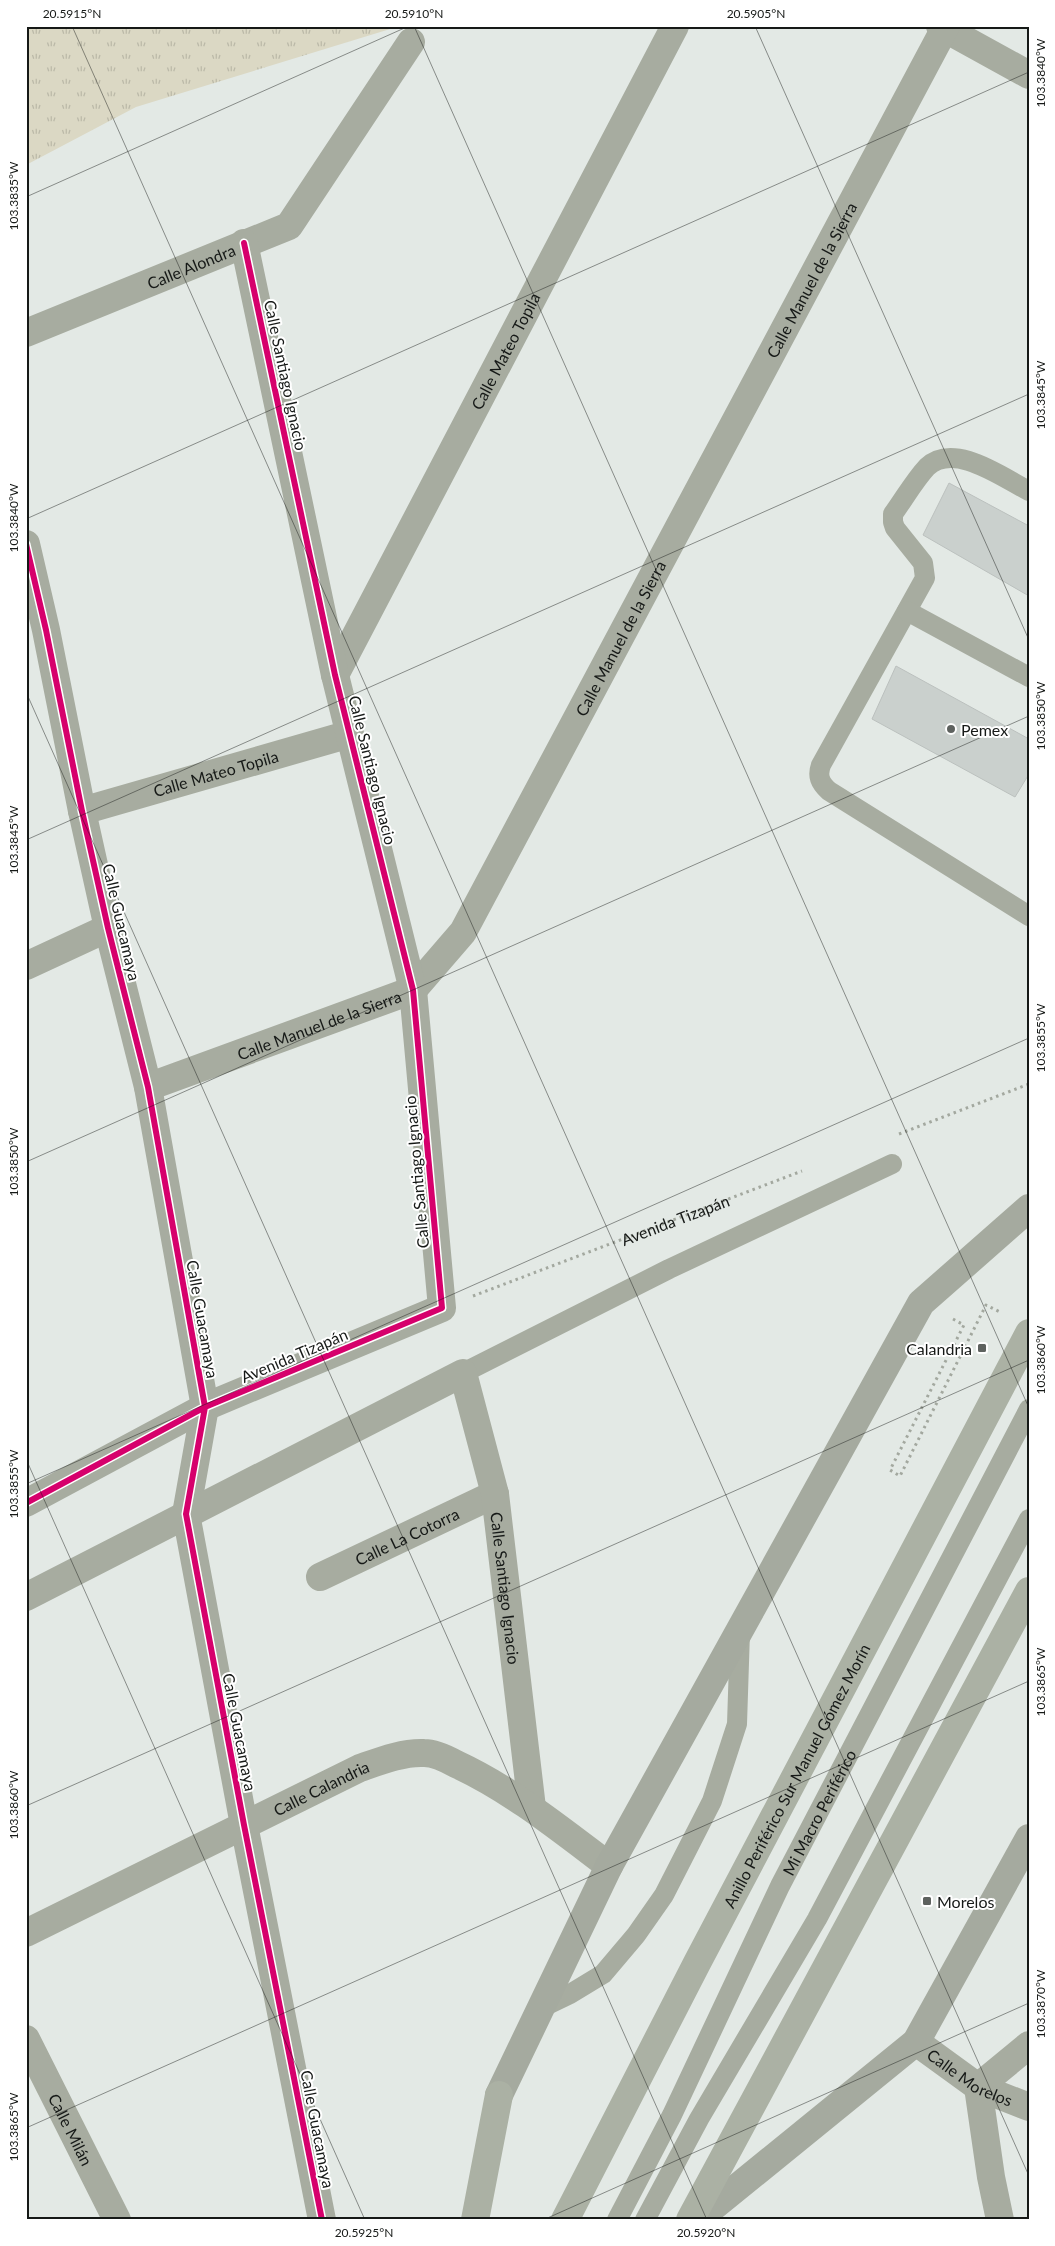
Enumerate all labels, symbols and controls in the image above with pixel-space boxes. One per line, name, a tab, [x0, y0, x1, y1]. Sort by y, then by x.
text: 20.5915°N	[43, 6, 101, 21]
text: 20.5910°N	[385, 6, 443, 21]
text: 20.5905°N	[727, 6, 785, 21]
text: 103.3840°W	[1033, 38, 1048, 107]
text: 103.3835°W	[6, 161, 21, 230]
street label: Calle Manuel de la Sierra	[762, 199, 860, 361]
street label: Calle Alondra	[144, 240, 238, 292]
street label: Calle Mateo Topila	[466, 289, 543, 412]
street label: Calle Santiago Ignacio	[261, 298, 311, 452]
text: 103.3845°W	[1033, 360, 1048, 429]
text: 103.3840°W	[6, 483, 21, 552]
street label: Calle Manuel de la Sierra	[571, 557, 669, 719]
text: 103.3850°W	[1033, 681, 1048, 750]
street label: Calle Santiago Ignacio	[345, 693, 401, 847]
place label: Pemex	[961, 720, 1008, 739]
marker: Pemex	[945, 723, 957, 735]
street label: Calle Mateo Topila	[151, 746, 280, 800]
text: 103.3845°W	[6, 805, 21, 874]
street label: Calle Guacamaya	[99, 862, 145, 982]
street label: Calle Manuel de la Sierra	[234, 986, 404, 1063]
text: 103.3855°W	[1033, 1003, 1048, 1072]
street label: Calle Santiago Ignacio	[400, 1095, 432, 1249]
text: 103.3850°W	[6, 1127, 21, 1196]
street label: Avenida Tizapán	[618, 1190, 732, 1248]
street label: Calle Guacamaya	[183, 1258, 223, 1380]
street label: Avenida Tizapán	[238, 1324, 350, 1386]
text: 103.3860°W	[1033, 1325, 1048, 1394]
place label: Calandria	[906, 1339, 972, 1358]
marker: Calandria	[976, 1342, 988, 1354]
text: 103.3855°W	[6, 1449, 21, 1518]
street label: Calle La Cotorra	[352, 1503, 462, 1569]
street label: Calle Santiago Ignacio	[488, 1511, 524, 1665]
street label: Anillo Periférico Sur Manuel Gómez Morín	[719, 1640, 873, 1911]
text: 103.3865°W	[1033, 1647, 1048, 1716]
street label: Calle Guacamaya	[219, 1671, 261, 1793]
street label: Mi Macro Periférico	[778, 1746, 859, 1878]
street label: Calle Calandria	[270, 1756, 371, 1819]
text: 103.3860°W	[6, 1770, 21, 1839]
place label: Morelos	[937, 1892, 994, 1911]
marker: Morelos	[921, 1895, 933, 1907]
text: 103.3870°W	[1033, 1969, 1048, 2038]
street label: Calle Morelos	[924, 2044, 1016, 2109]
street label: Calle Guacamaya	[297, 2068, 339, 2190]
street label: Calle Milán	[45, 2090, 97, 2168]
text: 103.3865°W	[6, 2092, 21, 2161]
text: 20.5925°N	[335, 2225, 393, 2240]
text: 20.5920°N	[677, 2225, 735, 2240]

